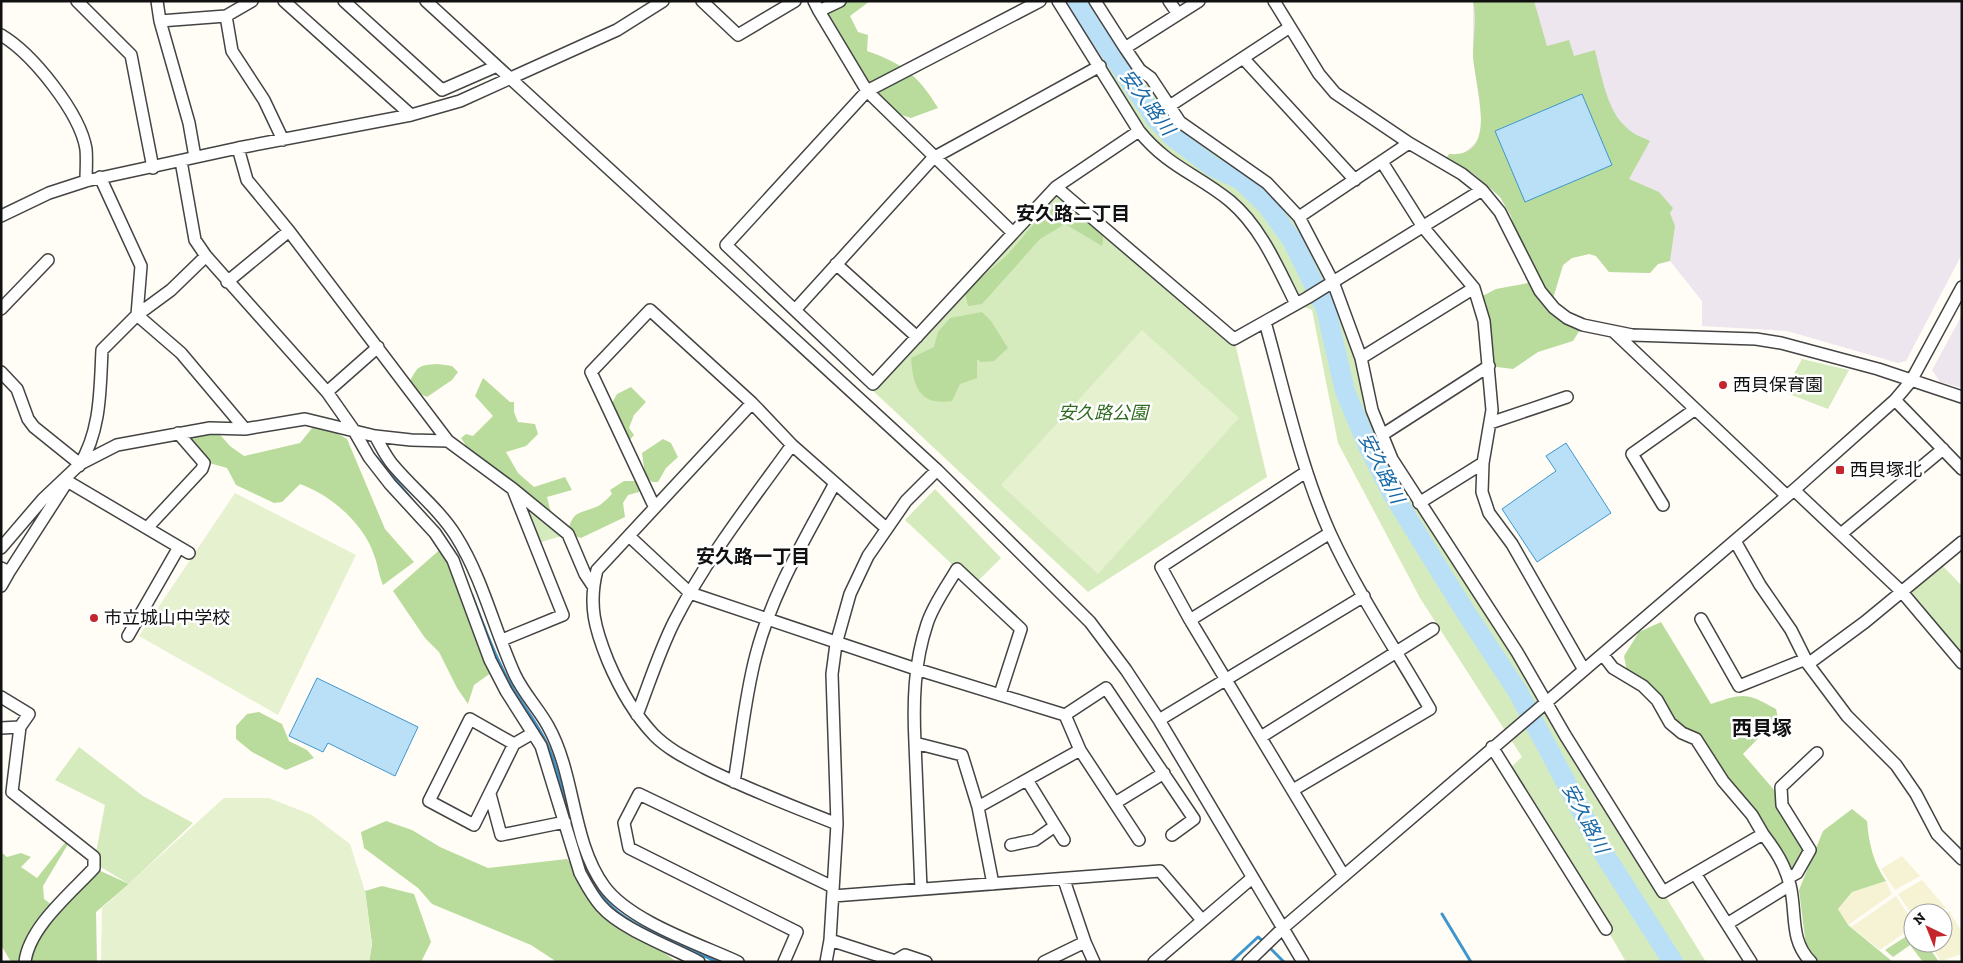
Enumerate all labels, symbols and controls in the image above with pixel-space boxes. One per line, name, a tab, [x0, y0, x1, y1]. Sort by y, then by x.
water label: 安久路川	[1116, 65, 1181, 141]
district label: 安久路二丁目	[1016, 202, 1130, 225]
place label: 西貝保育園	[1733, 374, 1823, 396]
marker: 西貝保育園	[1717, 379, 1729, 391]
park label: 安久路公園	[1058, 402, 1151, 424]
water label: 安久路川	[1354, 429, 1410, 509]
place label: 西貝塚北	[1850, 459, 1922, 481]
marker: 西貝塚北	[1834, 464, 1846, 476]
district label: 安久路一丁目	[696, 545, 810, 568]
place label: 市立城山中学校	[104, 607, 230, 629]
marker: 市立城山中学校	[88, 612, 100, 624]
district label: 西貝塚	[1732, 716, 1792, 740]
water label: 安久路川	[1558, 779, 1614, 859]
north arrow	[1903, 903, 1953, 953]
text: N	[1910, 909, 1929, 929]

